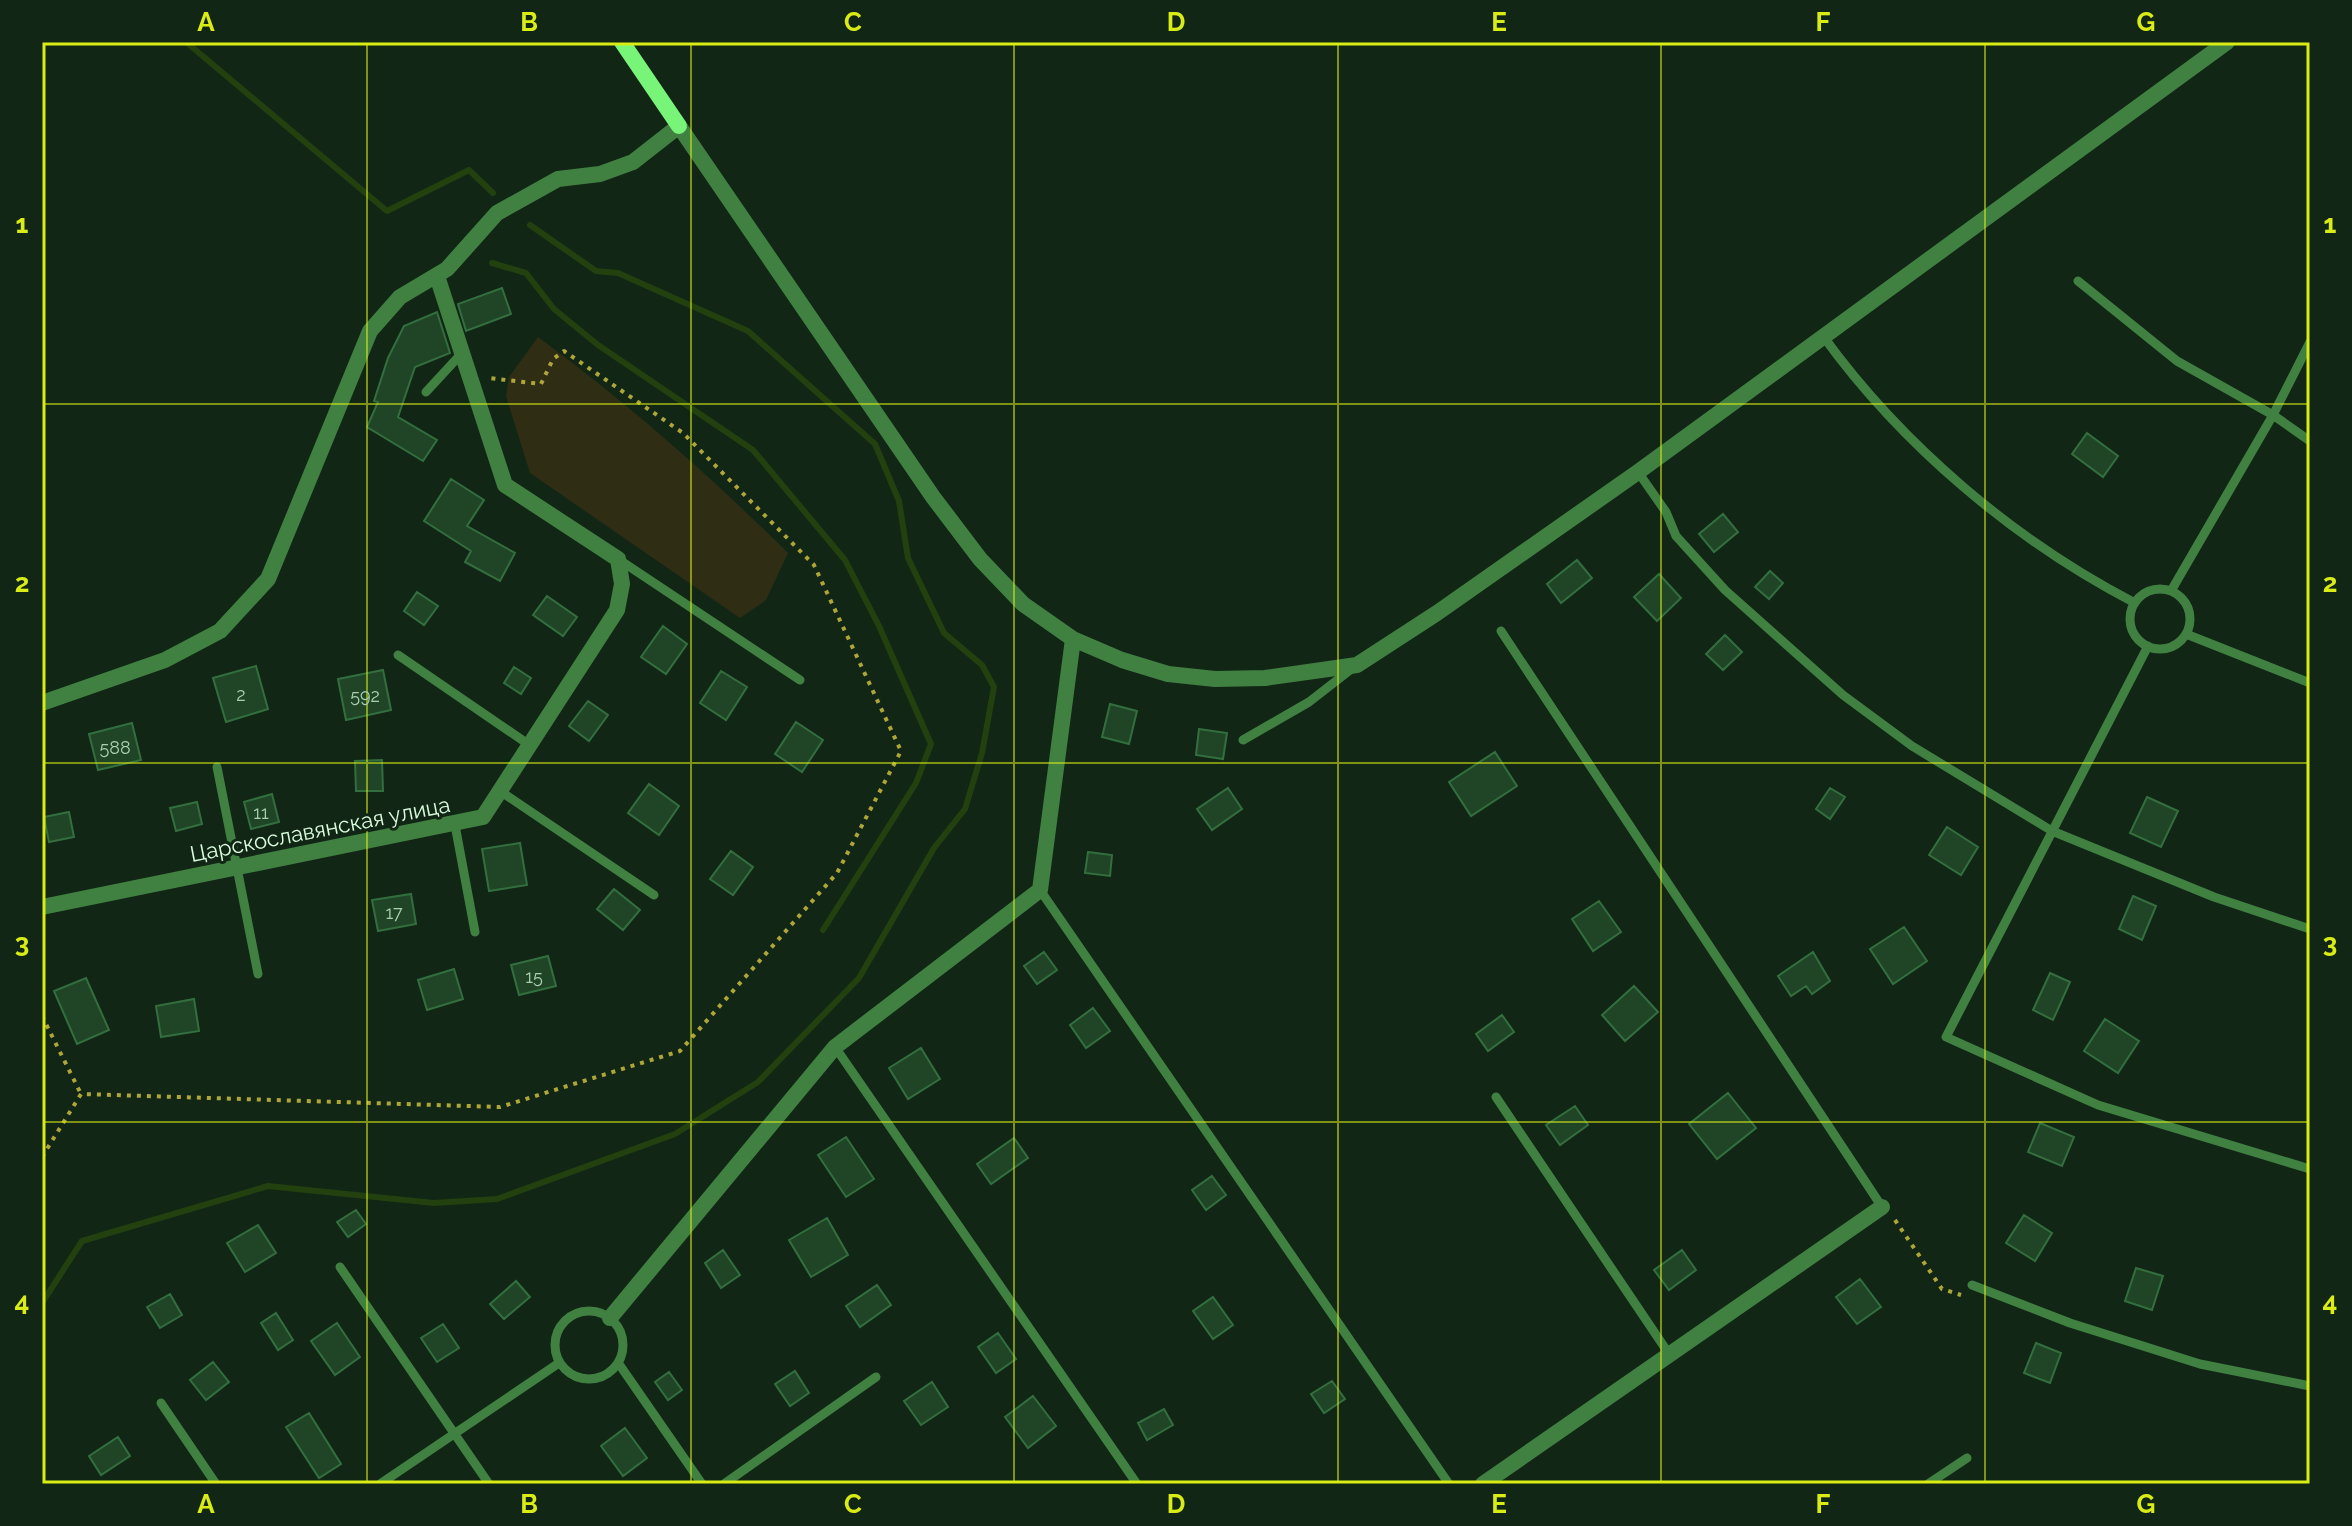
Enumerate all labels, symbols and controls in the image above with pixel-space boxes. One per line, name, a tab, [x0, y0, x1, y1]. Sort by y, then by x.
text: A	[197, 7, 215, 37]
text: B	[520, 7, 538, 37]
text: C	[844, 7, 862, 37]
text: D	[1167, 7, 1185, 37]
text: E	[1491, 7, 1507, 37]
text: F	[1816, 7, 1831, 37]
text: G	[2137, 7, 2155, 37]
text: 1	[16, 209, 29, 239]
text: 1	[2324, 209, 2337, 239]
text: 2	[15, 568, 29, 598]
text: 2	[2323, 568, 2337, 598]
house number: 2	[236, 684, 246, 705]
house number: 592	[350, 685, 380, 706]
house number: 588	[99, 737, 131, 758]
street label: Царскославянская улица	[188, 791, 452, 867]
house number: 11	[253, 802, 269, 823]
house number: 17	[385, 902, 403, 923]
text: 3	[15, 928, 29, 958]
text: 3	[2323, 928, 2337, 958]
house number: 15	[525, 966, 543, 987]
text: 4	[15, 1287, 29, 1317]
text: 4	[2323, 1287, 2337, 1317]
text: A	[197, 1489, 215, 1519]
text: B	[520, 1489, 538, 1519]
text: C	[844, 1489, 862, 1519]
text: D	[1167, 1489, 1185, 1519]
text: E	[1491, 1489, 1507, 1519]
text: F	[1816, 1489, 1831, 1519]
text: G	[2137, 1489, 2155, 1519]

